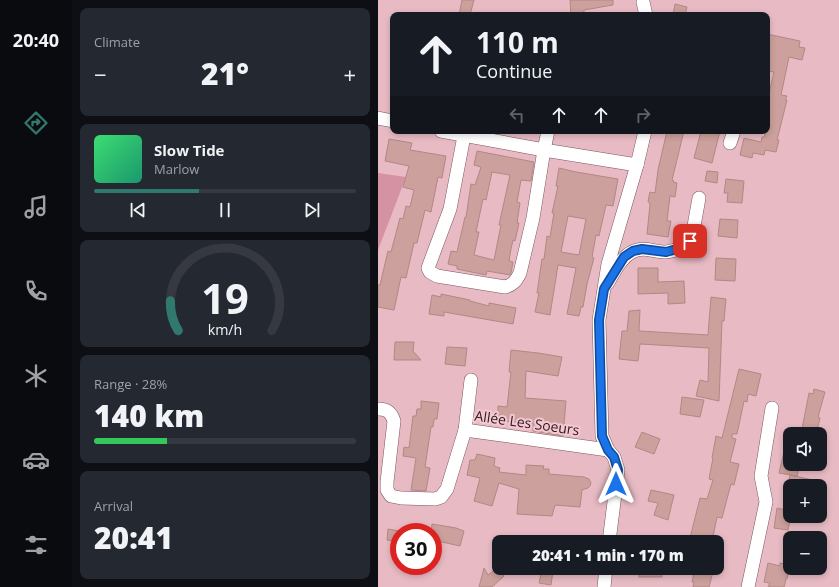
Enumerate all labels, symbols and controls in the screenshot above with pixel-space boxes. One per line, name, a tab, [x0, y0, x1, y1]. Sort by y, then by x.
text: 110 m	[476, 23, 559, 61]
text: 20:40	[13, 28, 59, 52]
icon: ahead	[410, 28, 462, 80]
text: Climate	[94, 33, 140, 51]
text: 21°	[201, 53, 249, 94]
text: −	[94, 59, 107, 89]
text: +	[343, 59, 356, 89]
text: Continue	[476, 59, 552, 83]
icon: left	[506, 104, 528, 126]
icon: ahead	[548, 104, 570, 126]
icon: ahead	[590, 104, 612, 126]
icon: right	[632, 104, 654, 126]
icon: directions	[22, 109, 50, 137]
text: Slow Tide	[154, 140, 224, 160]
text: Marlow	[154, 160, 199, 178]
icon: music	[22, 193, 50, 221]
icon: previous	[127, 199, 149, 221]
icon: pause	[214, 199, 236, 221]
icon: next	[301, 199, 323, 221]
pin	[673, 224, 707, 258]
icon: arrive	[679, 230, 701, 252]
text: 19	[201, 270, 249, 326]
icon: phone	[22, 277, 50, 305]
text: km/h	[208, 320, 242, 339]
icon: climate	[22, 362, 50, 390]
text: Range · 28%	[94, 375, 167, 393]
text: 140 km	[94, 395, 204, 436]
street label: Allée Les Soeurs	[473, 406, 581, 439]
map controls	[783, 427, 827, 575]
button: sound	[783, 427, 827, 471]
icon: car	[22, 446, 50, 474]
position arrow	[595, 463, 637, 505]
button: +	[783, 479, 827, 523]
text: Arrival	[94, 497, 133, 515]
text: 20:41	[94, 517, 173, 558]
speed limit sign: 30	[390, 523, 442, 575]
icon: filters	[22, 531, 50, 559]
button: −	[783, 531, 827, 575]
text: 20:41 · 1 min · 170 m	[532, 545, 684, 565]

